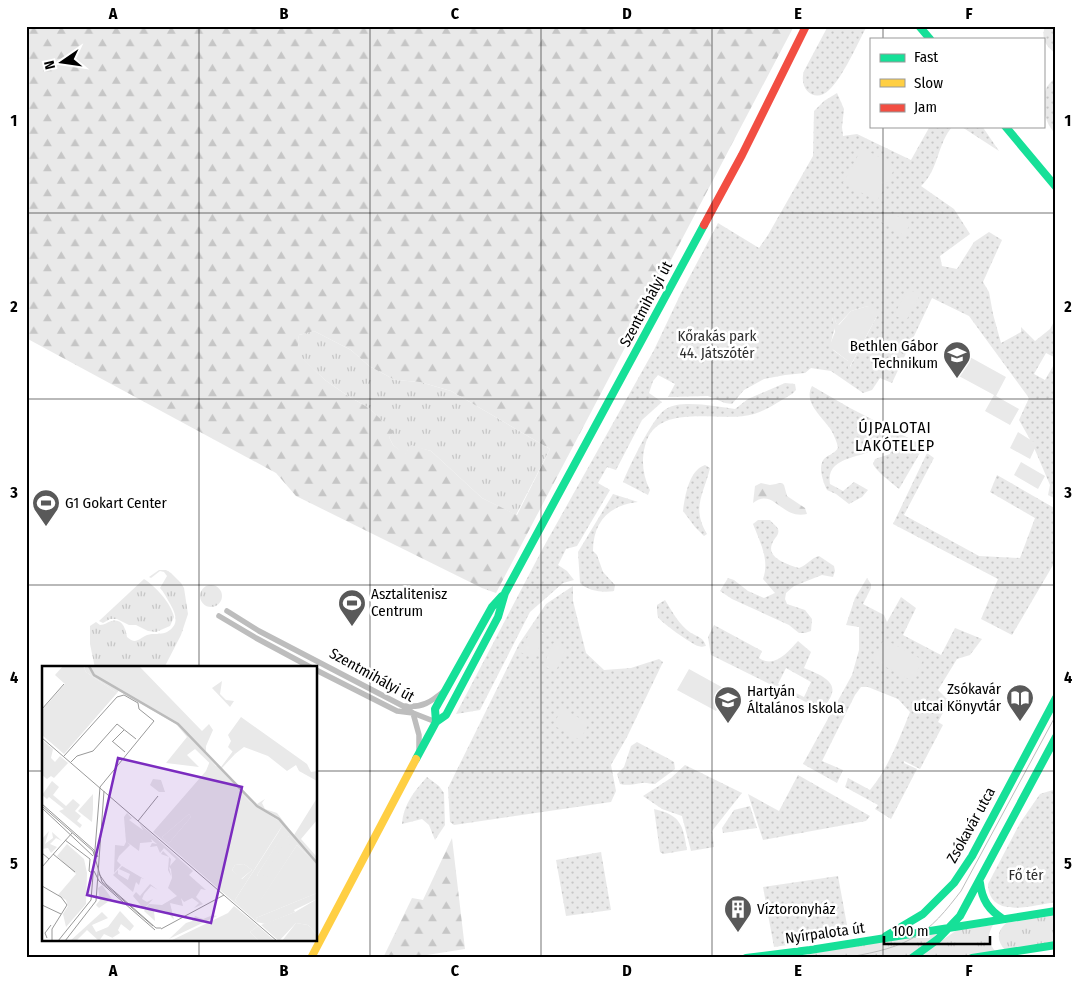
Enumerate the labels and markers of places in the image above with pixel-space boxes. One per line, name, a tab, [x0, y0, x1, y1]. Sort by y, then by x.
place label: Bethlen Gábor Technikum	[850, 337, 939, 372]
school or university icon: Bethlen Gábor Technikum	[942, 340, 972, 379]
sports icon: G1 Gokart Center	[31, 488, 61, 527]
place label: G1 Gokart Center	[65, 494, 168, 512]
place label: Asztalitenisz Centrum	[371, 585, 447, 620]
sports icon: Asztalitenisz Centrum	[337, 588, 367, 627]
place label: Zsókavár utcai Könyvtár	[913, 680, 1002, 715]
place label: Hartyán Általános Iskola	[747, 682, 844, 717]
library icon: Zsókavár utcai Könyvtár	[1005, 683, 1035, 722]
school or university icon: Hartyán Általános Iskola	[713, 685, 743, 724]
building icon: Víztoronyház	[723, 894, 753, 933]
place label: Víztoronyház	[757, 900, 836, 918]

